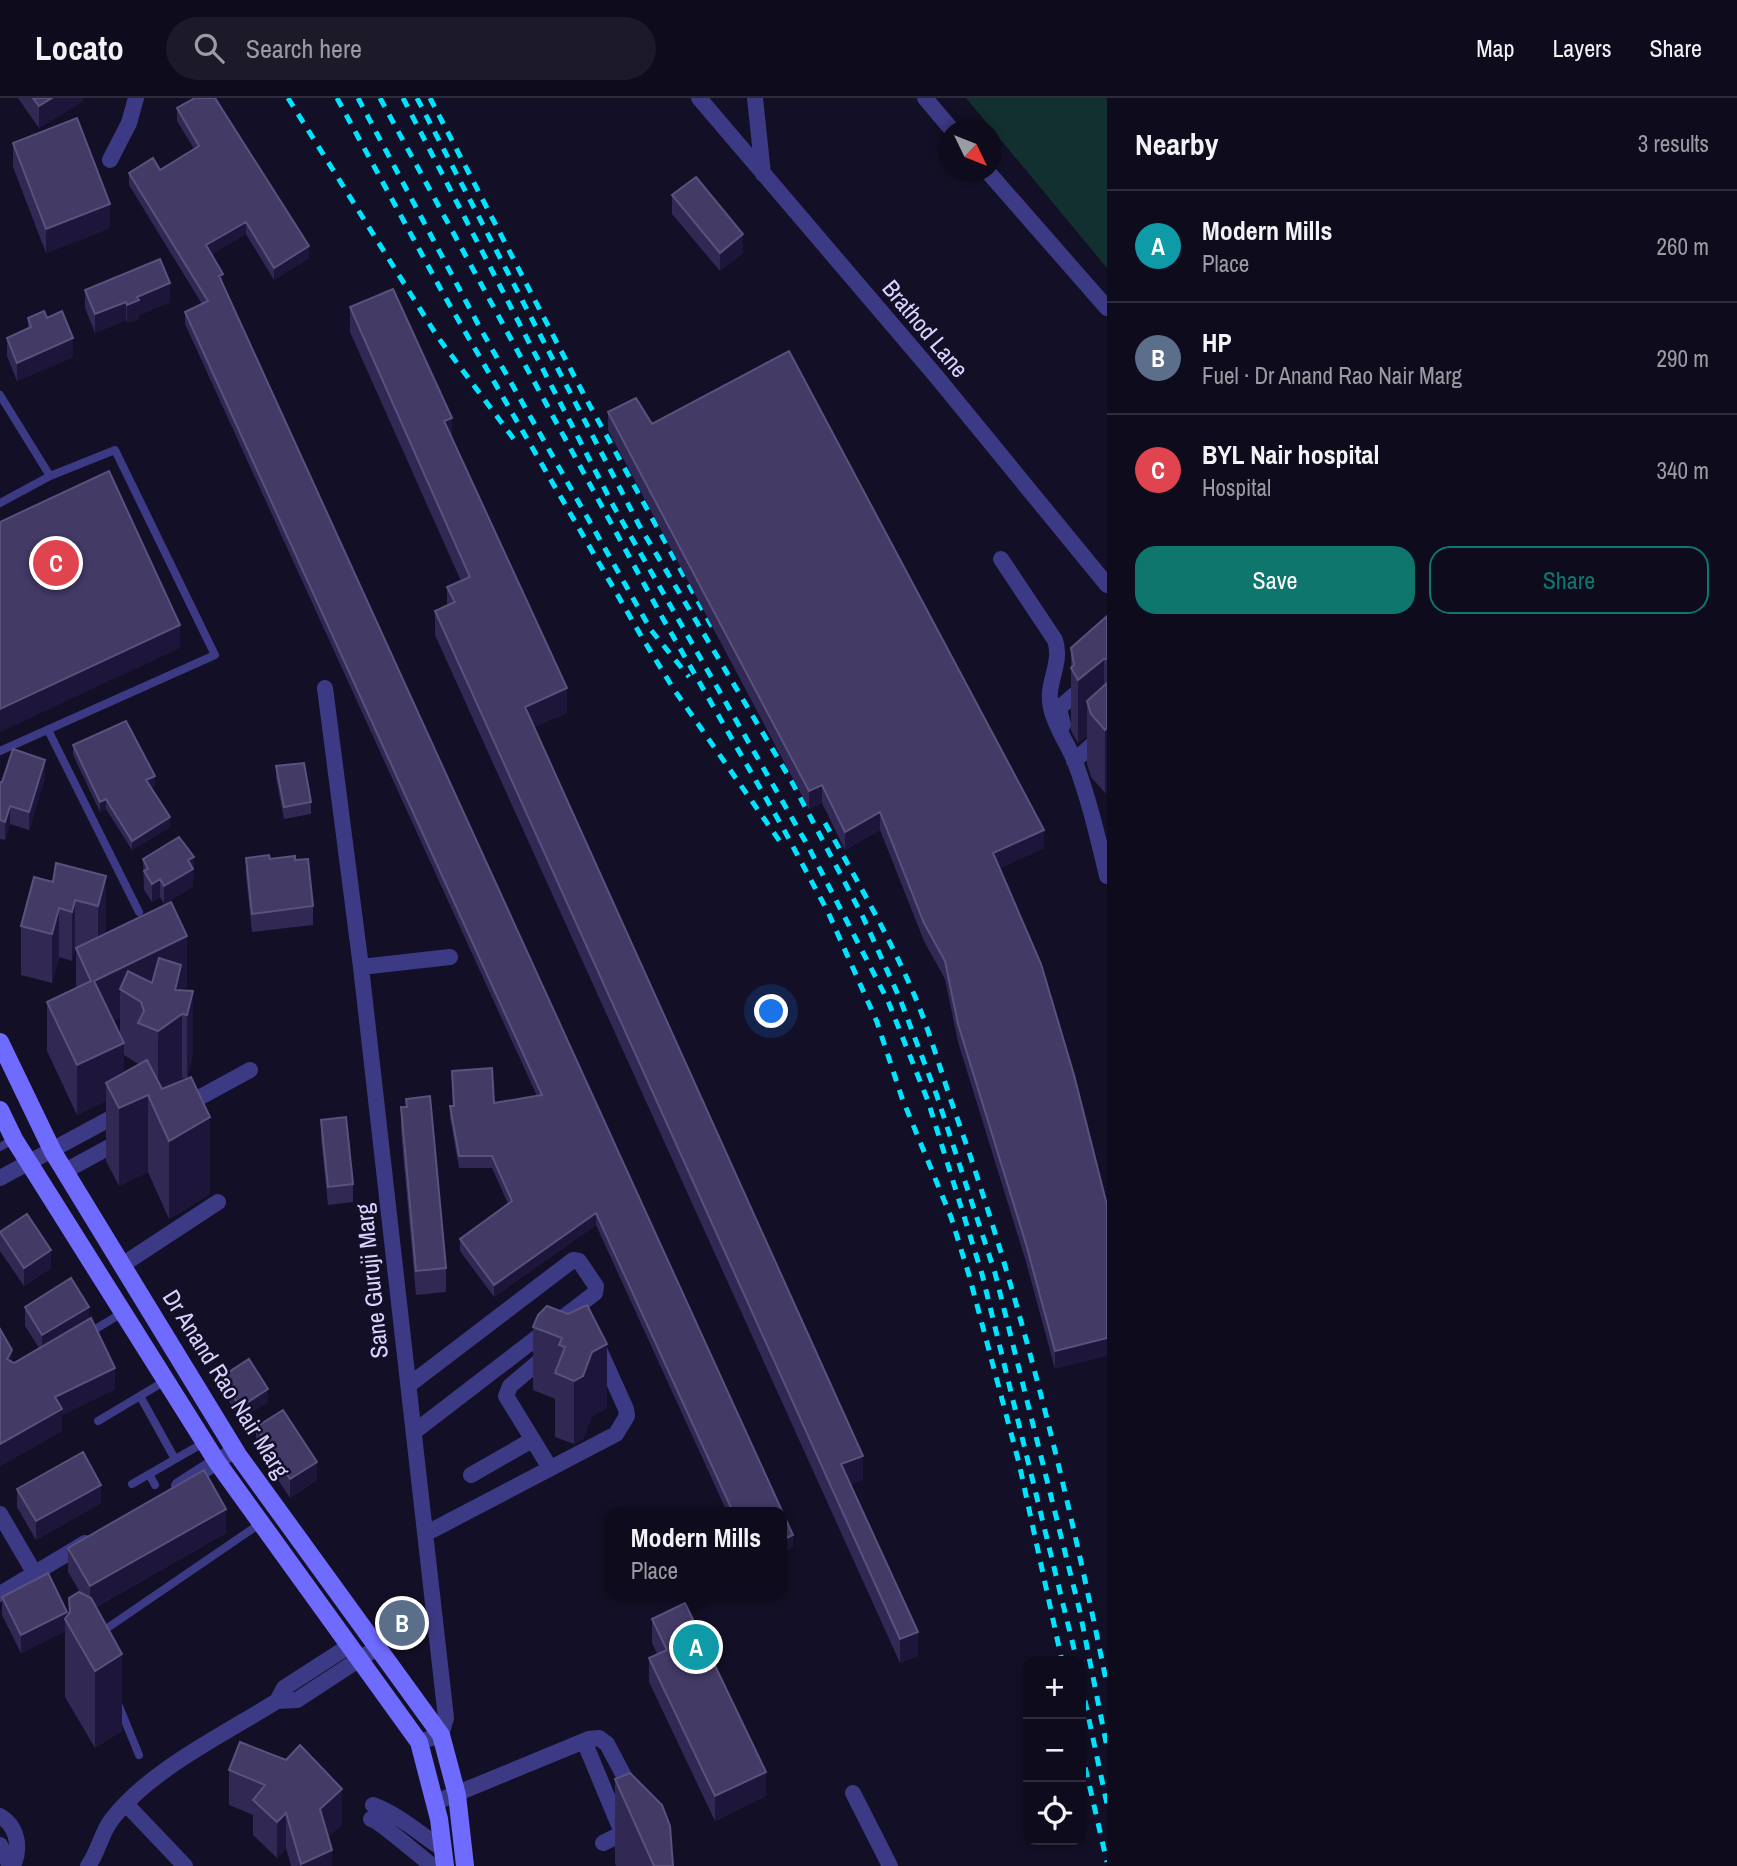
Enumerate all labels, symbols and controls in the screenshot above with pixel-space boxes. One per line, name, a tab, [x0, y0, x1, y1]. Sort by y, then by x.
search box	[166, 17, 656, 80]
text: Locato	[35, 26, 124, 70]
icon: search	[190, 29, 228, 67]
text: Search here	[246, 31, 362, 66]
text: Map	[1476, 32, 1514, 64]
text: Layers	[1552, 32, 1611, 64]
text: Share	[1649, 32, 1702, 64]
north arrow	[939, 119, 1002, 182]
text: Nearby	[1135, 124, 1218, 164]
text: 3 results	[1638, 128, 1709, 159]
text: Modern Mills	[1202, 213, 1332, 248]
text: A	[1151, 231, 1165, 262]
text: 260 m	[1657, 231, 1709, 262]
text: Place	[1202, 248, 1249, 279]
street label: Brathod Lane	[876, 273, 976, 384]
text: HP	[1202, 325, 1232, 360]
text: B	[1151, 343, 1165, 374]
text: 290 m	[1657, 343, 1709, 374]
text: Fuel · Dr Anand Rao Nair Marg	[1202, 360, 1462, 391]
text: BYL Nair hospital	[1202, 437, 1379, 472]
text: C	[1151, 455, 1165, 486]
text: 340 m	[1657, 455, 1709, 486]
text: Hospital	[1202, 472, 1271, 503]
pin: C	[33, 537, 79, 589]
button: Save	[1135, 546, 1415, 614]
button: Share	[1429, 546, 1709, 614]
your location	[754, 994, 788, 1028]
street label: Sane Guruji Marg	[347, 1202, 395, 1360]
street label: Dr Anand Rao Nair Marg	[156, 1283, 298, 1484]
popup	[605, 1507, 787, 1598]
text: Modern Mills	[631, 1520, 761, 1555]
text: Place	[631, 1555, 678, 1586]
pin: B	[379, 1597, 425, 1649]
pin: A	[673, 1621, 719, 1673]
map controls	[1023, 1656, 1086, 1845]
button: +	[1023, 1656, 1086, 1719]
button: −	[1023, 1719, 1086, 1782]
button: locate	[1023, 1782, 1086, 1845]

